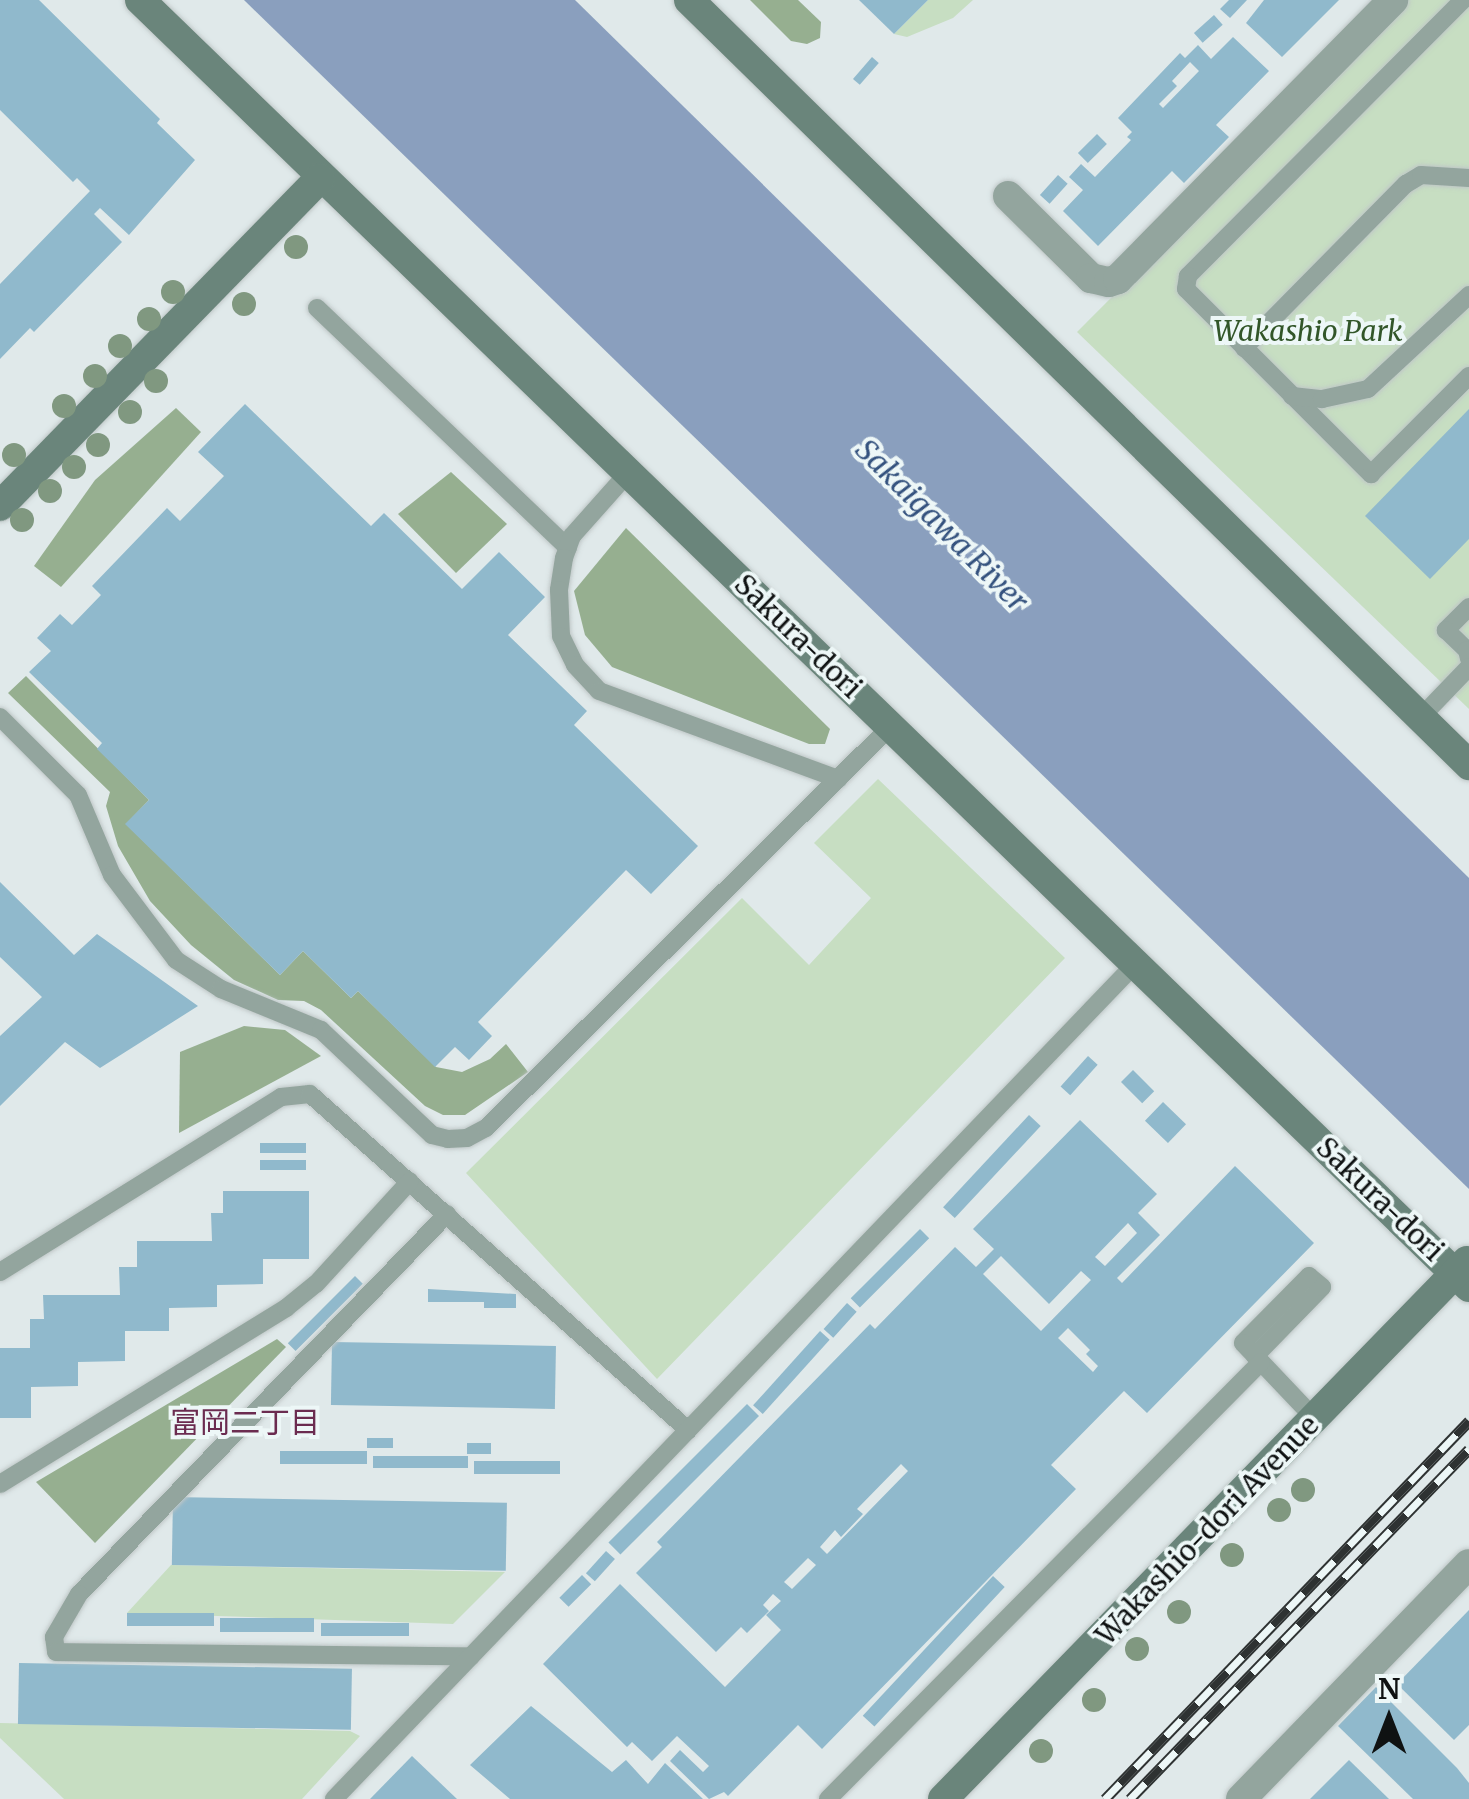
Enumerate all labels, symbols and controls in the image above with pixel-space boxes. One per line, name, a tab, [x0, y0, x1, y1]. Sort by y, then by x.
park label: Wakashio Park	[1213, 314, 1403, 348]
water label: Sakaigawa River	[848, 431, 1036, 619]
street label: Sakura-dori	[728, 567, 868, 705]
street label: Sakura-dori	[1310, 1130, 1450, 1268]
district label: 富岡二丁目	[170, 1404, 320, 1440]
street label: Wakashio-dori Avenue	[1089, 1408, 1325, 1652]
north arrow	[1339, 1669, 1439, 1769]
text: N	[1378, 1671, 1400, 1707]

